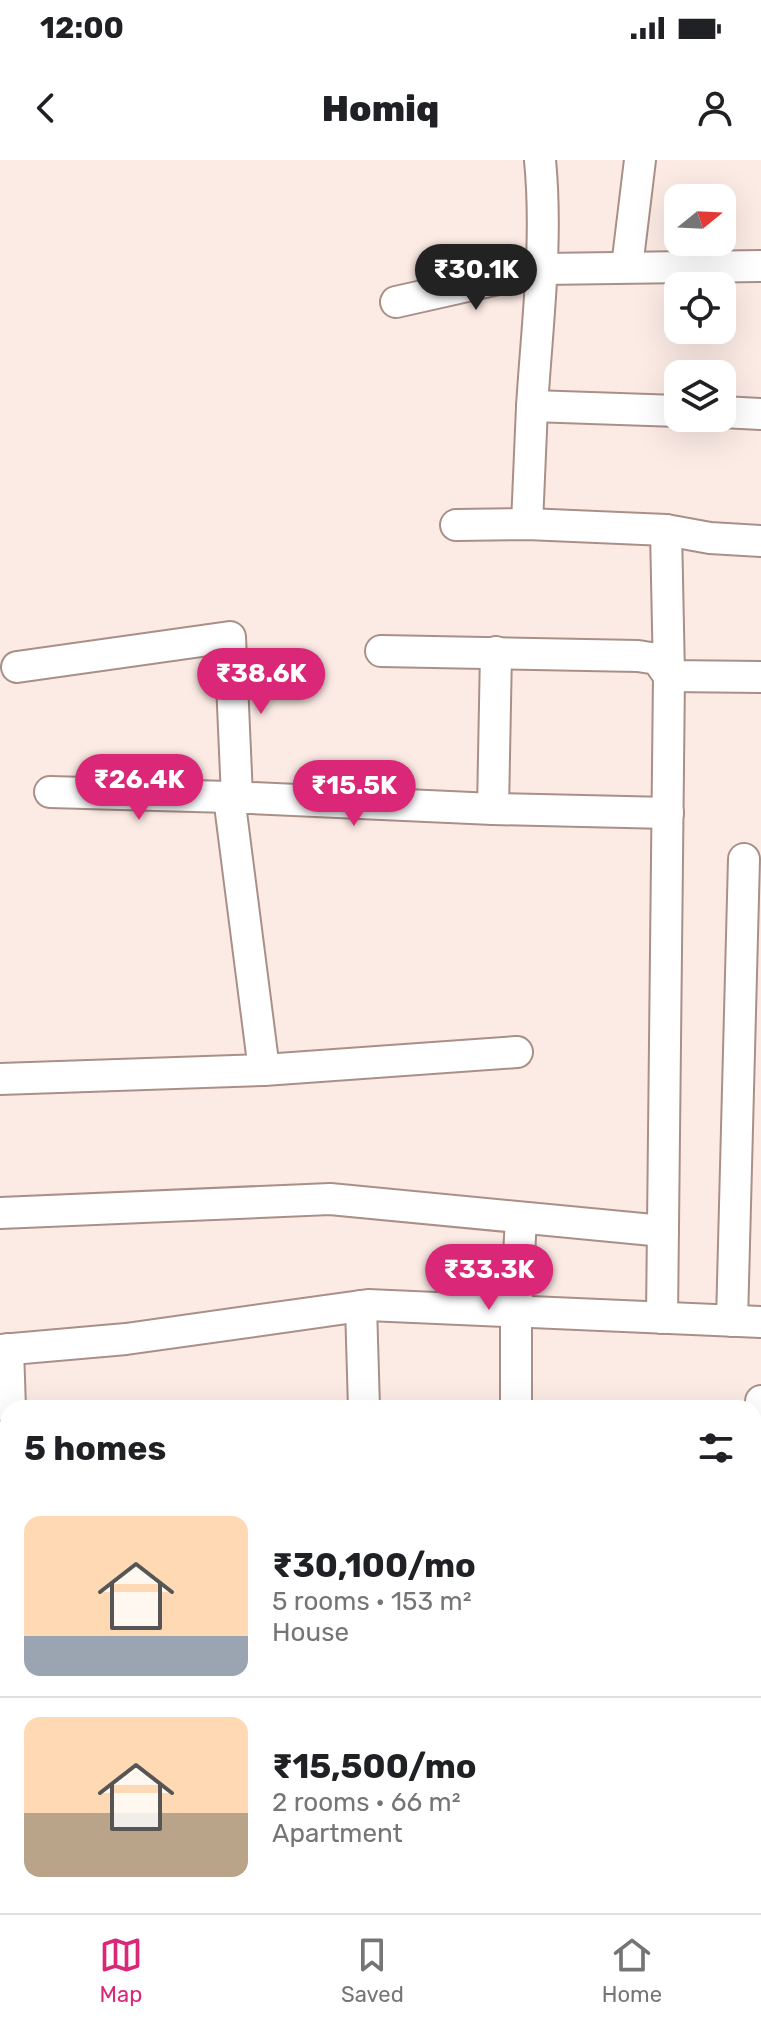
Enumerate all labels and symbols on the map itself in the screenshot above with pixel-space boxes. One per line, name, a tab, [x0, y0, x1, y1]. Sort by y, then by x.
north arrow	[664, 184, 736, 256]
pin: ₹30.1K	[411, 244, 541, 312]
pin: ₹38.6K	[196, 648, 326, 716]
pin: ₹26.4K	[74, 754, 204, 822]
pin: ₹15.5K	[289, 760, 419, 828]
pin: ₹33.3K	[424, 1244, 554, 1312]

